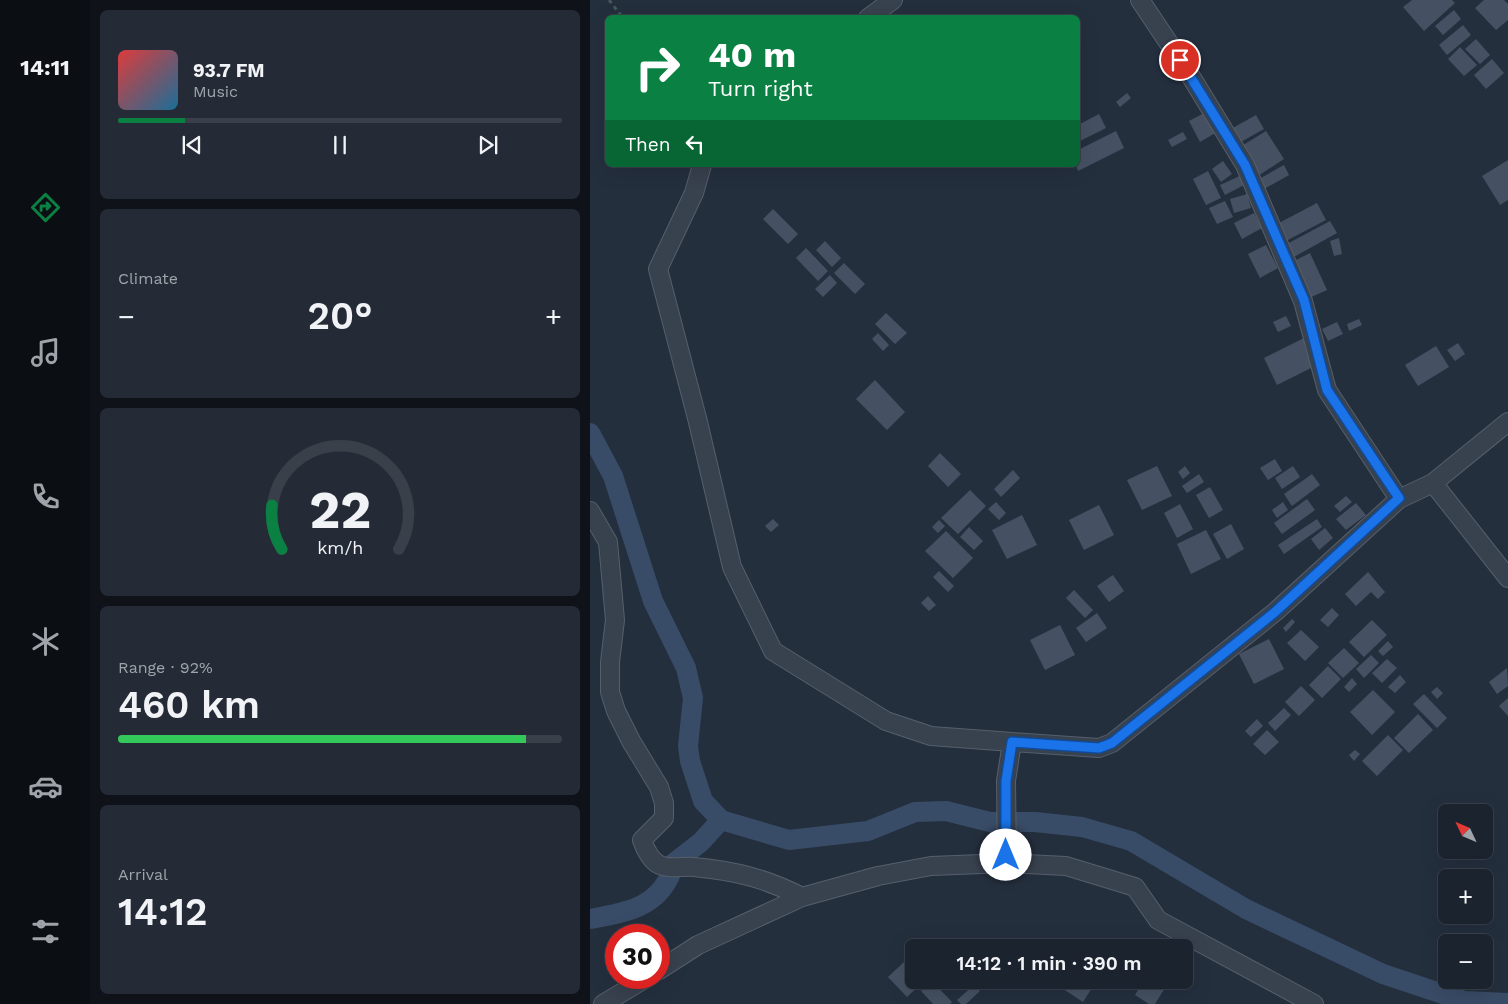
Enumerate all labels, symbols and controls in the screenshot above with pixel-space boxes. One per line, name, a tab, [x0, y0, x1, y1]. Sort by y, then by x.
text: 40 m	[708, 34, 796, 76]
icon: right	[625, 35, 690, 100]
pin	[1159, 39, 1201, 81]
icon: arrive	[1166, 46, 1194, 74]
text: 14:11	[20, 55, 70, 80]
text: 93.7 FM	[193, 59, 265, 82]
text: Turn right	[708, 76, 813, 101]
text: Music	[193, 82, 238, 101]
icon: left	[681, 130, 709, 158]
icon: previous	[178, 131, 206, 159]
icon: pause	[326, 131, 354, 159]
icon: next	[474, 131, 502, 159]
text: Then	[625, 133, 671, 156]
icon: directions	[28, 190, 63, 225]
text: Climate	[118, 269, 178, 288]
text: 20°	[308, 294, 372, 338]
text: −	[118, 300, 135, 333]
text: +	[545, 300, 562, 333]
icon: music	[28, 335, 63, 370]
icon: phone	[28, 479, 63, 514]
text: 22	[309, 480, 371, 541]
text: km/h	[317, 537, 363, 558]
icon: climate	[28, 624, 63, 659]
text: Range · 92%	[118, 658, 213, 677]
text: 460 km	[118, 683, 260, 727]
icon: car	[28, 769, 63, 804]
north arrow	[1438, 804, 1492, 859]
map controls	[1438, 804, 1493, 989]
position arrow	[979, 828, 1031, 880]
text: Arrival	[118, 865, 168, 884]
button: +	[1438, 869, 1493, 924]
text: 14:12	[118, 890, 208, 934]
icon: filters	[28, 914, 63, 949]
speed limit sign: 30	[605, 924, 670, 989]
button: −	[1438, 934, 1493, 989]
text: 14:12 · 1 min · 390 m	[956, 952, 1142, 975]

